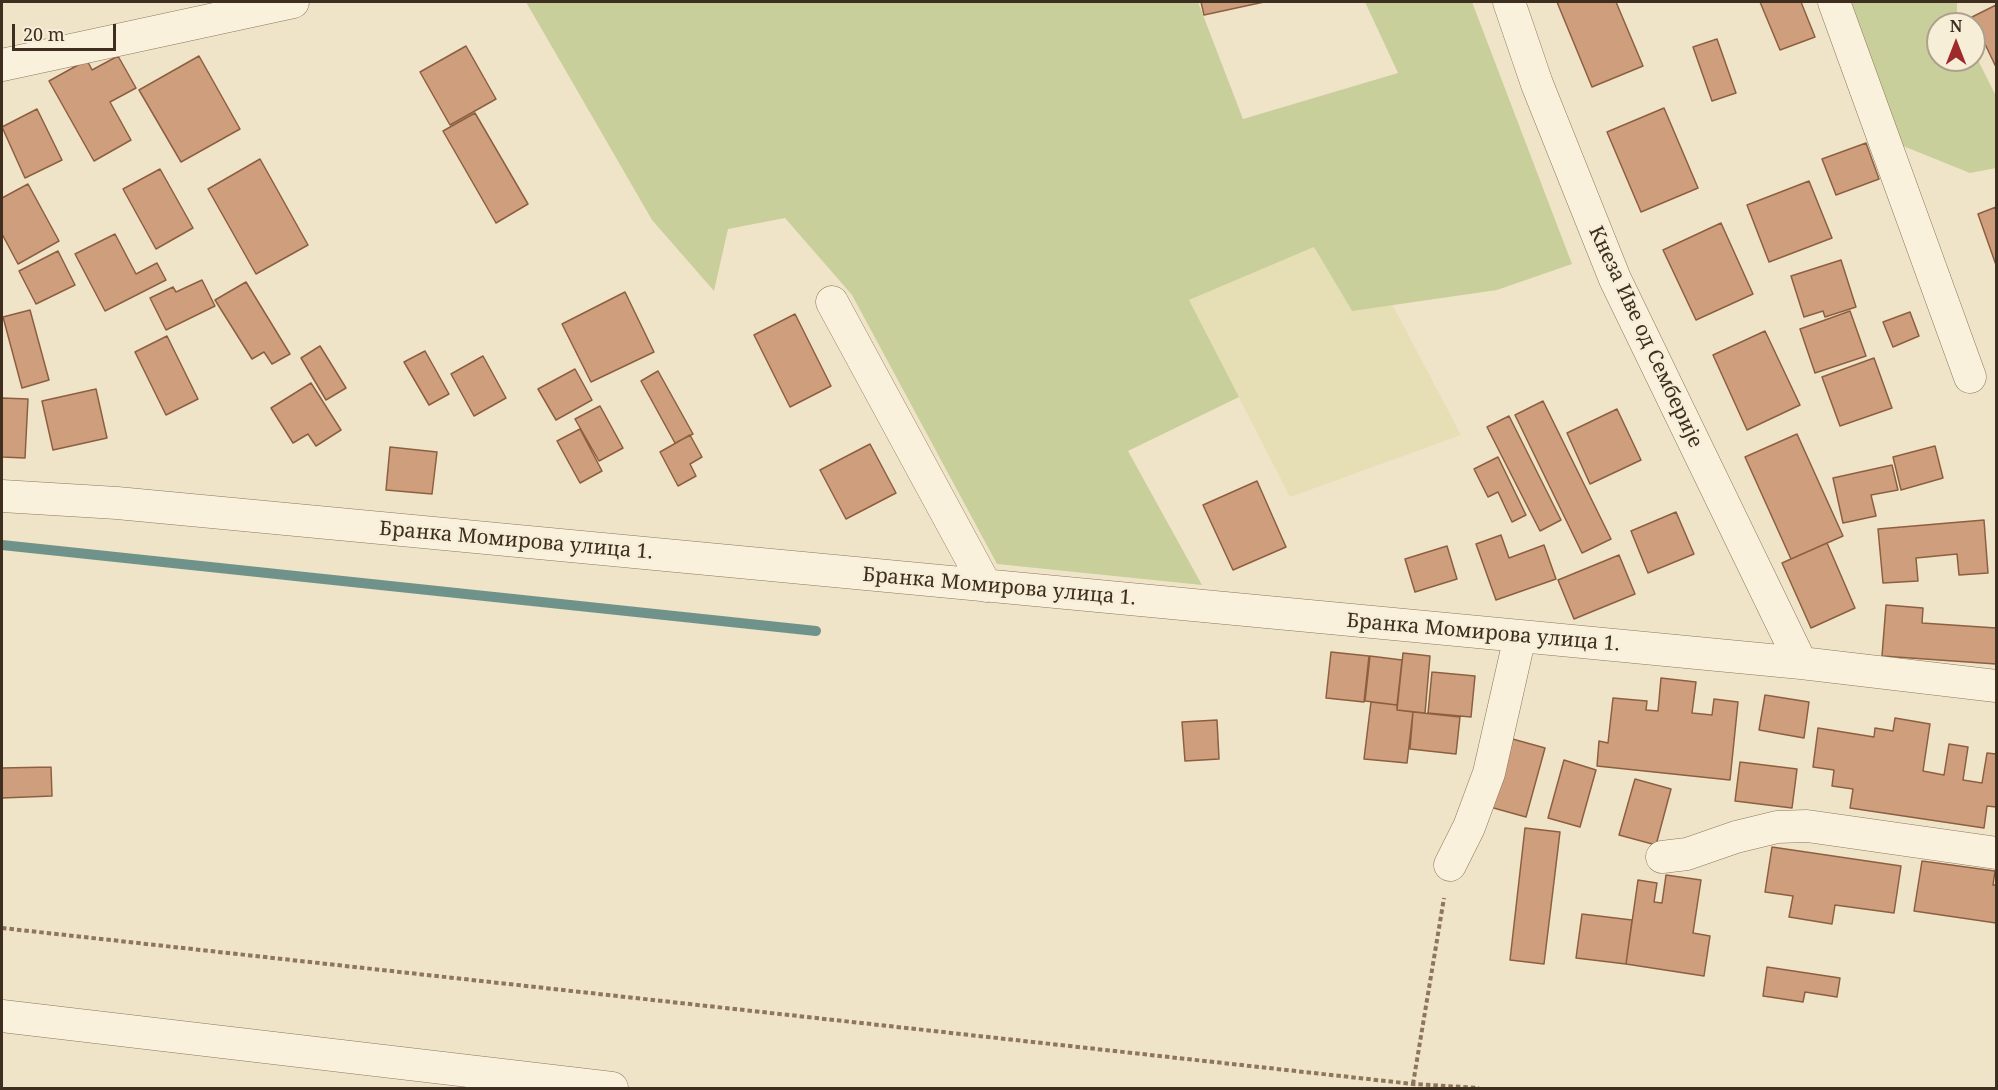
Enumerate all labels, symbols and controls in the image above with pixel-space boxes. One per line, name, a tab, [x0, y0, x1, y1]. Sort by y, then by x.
scale bar	[15, 12, 118, 50]
north arrow	[1926, 12, 1986, 72]
text: N	[1950, 15, 1962, 37]
text: 20 m	[23, 22, 65, 46]
street label: Кнеза Иве од Семберије	[1583, 222, 1707, 452]
street label: Бранка Момирова улица 1.	[378, 517, 654, 565]
street label: Бранка Момирова улица 1.	[861, 563, 1137, 611]
street label: Бранка Момирова улица 1.	[1345, 609, 1621, 657]

